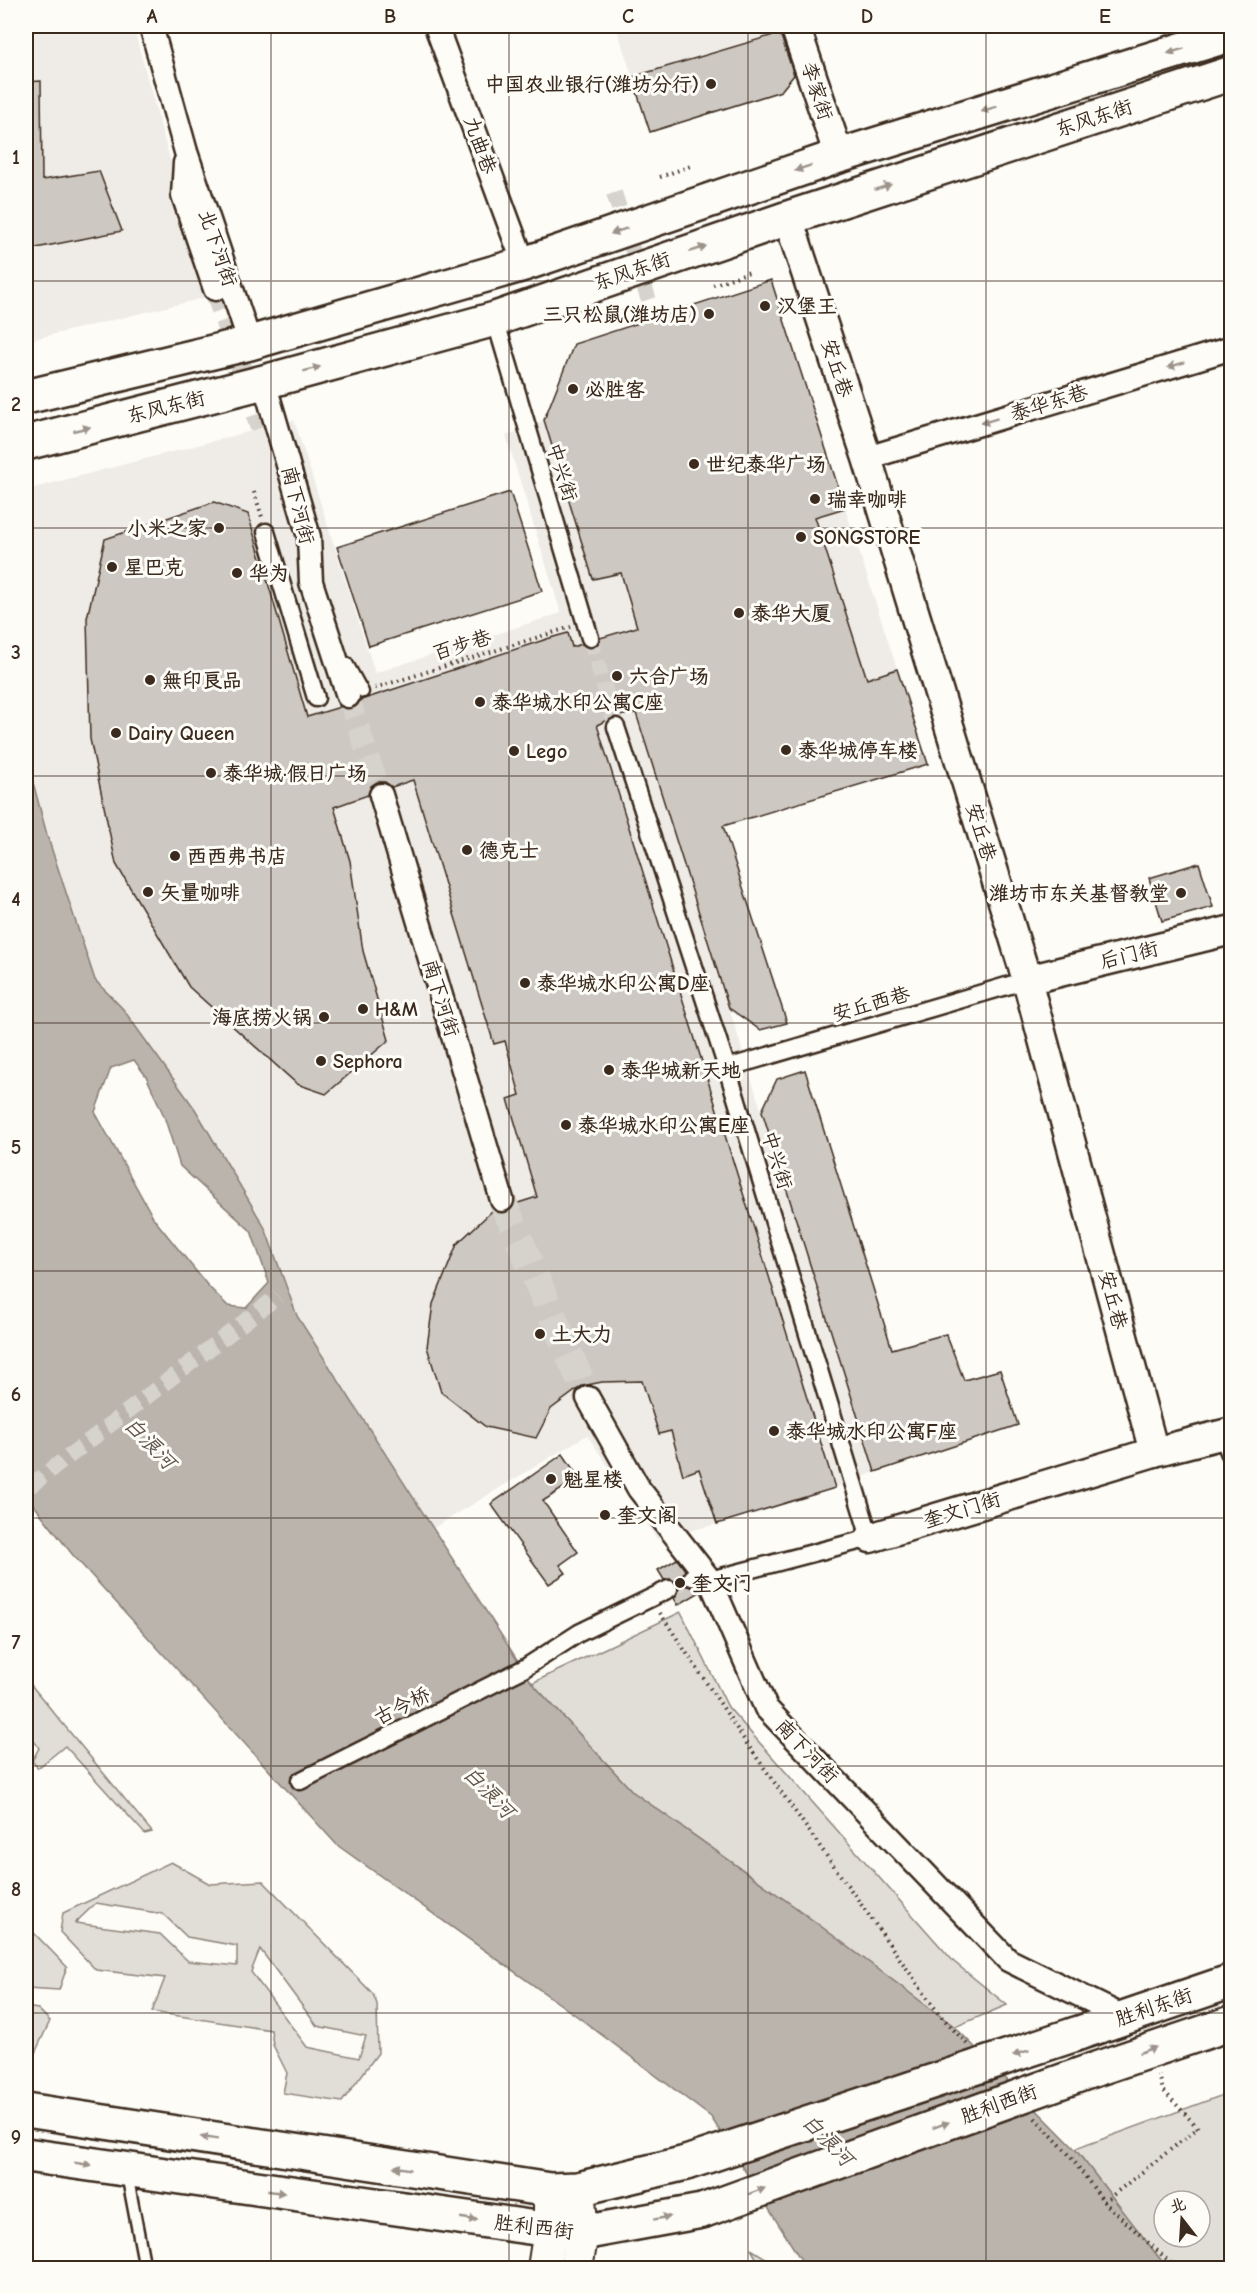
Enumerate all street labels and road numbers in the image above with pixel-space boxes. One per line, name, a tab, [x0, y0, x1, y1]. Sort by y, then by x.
street label: 李家街	[797, 59, 837, 123]
street label: 东风东街	[1052, 95, 1136, 141]
street label: 九曲巷	[459, 113, 501, 178]
street label: 北下河街	[194, 206, 242, 290]
street label: 东风东街	[590, 247, 674, 295]
street label: 安丘巷	[817, 336, 858, 401]
street label: 泰华东巷	[1007, 380, 1092, 426]
street label: 东风东街	[124, 386, 208, 428]
street label: 中兴街	[542, 440, 582, 504]
street label: 南下河街	[277, 463, 319, 547]
street label: 百步巷	[430, 625, 495, 665]
street label: 安丘巷	[961, 800, 1001, 865]
street label: 后门街	[1097, 937, 1161, 973]
street label: 南下河街	[418, 956, 464, 1040]
street label: 安丘西巷	[829, 982, 914, 1026]
street label: 中兴街	[757, 1128, 797, 1192]
street label: 安丘巷	[1094, 1268, 1132, 1333]
street label: 奎文门街	[920, 1487, 1004, 1533]
street label: 古今桥	[370, 1683, 434, 1729]
street label: 南下河街	[771, 1714, 843, 1788]
street label: 胜利东街	[1112, 1983, 1196, 2031]
street label: 胜利西街	[957, 2080, 1041, 2128]
street label: 胜利西街	[493, 2211, 575, 2243]

